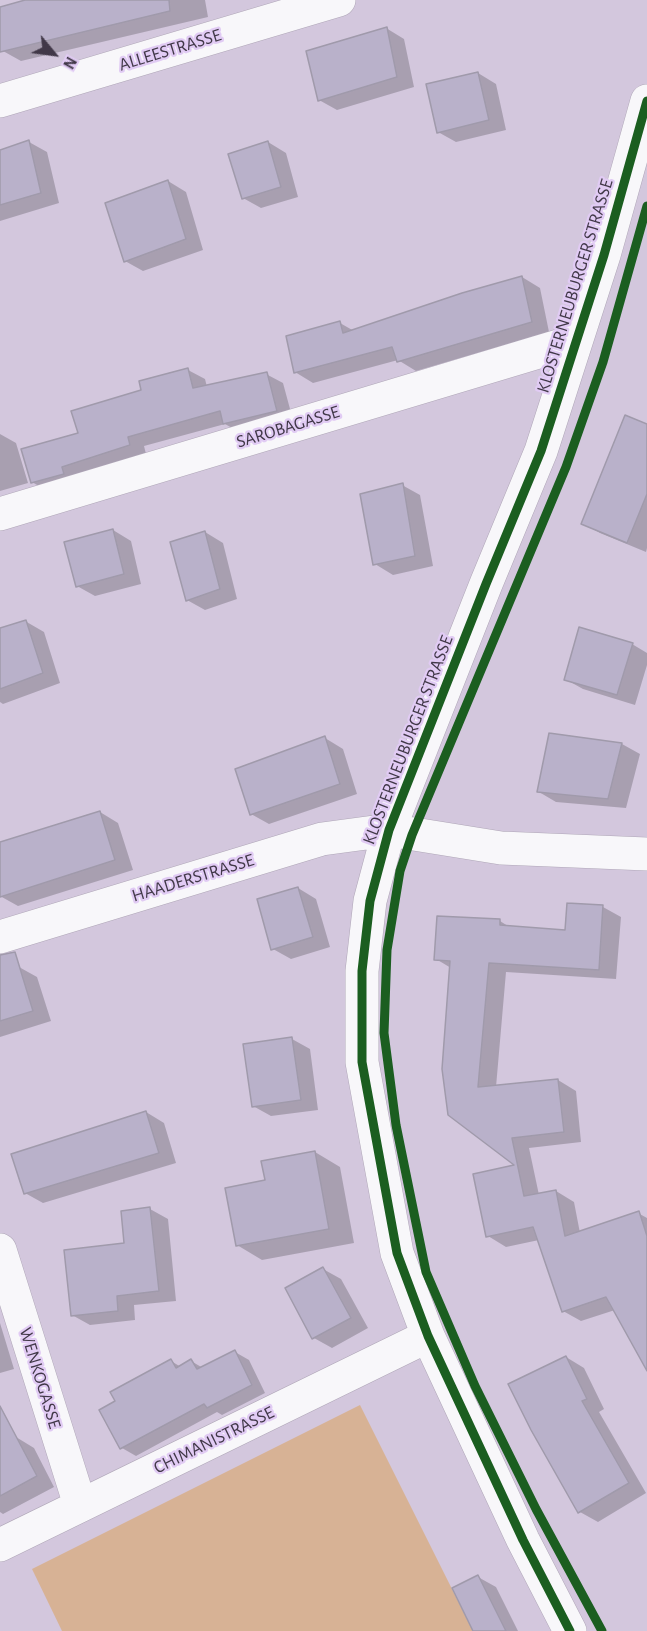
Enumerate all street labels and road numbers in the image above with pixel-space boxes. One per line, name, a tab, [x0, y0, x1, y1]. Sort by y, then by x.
street label: ALLEESTRASSE	[116, 24, 224, 76]
street label: KLOSTERNEUBURGER STRASSE	[532, 177, 618, 395]
street label: SAROBAGASSE	[234, 401, 342, 453]
street label: KLOSTERNEUBURGER STRASSE	[358, 632, 458, 848]
street label: HAADERSTRASSE	[129, 849, 257, 907]
street label: WENKOGASSE	[14, 1325, 66, 1431]
street label: CHIMANISTRASSE	[150, 1402, 278, 1478]

